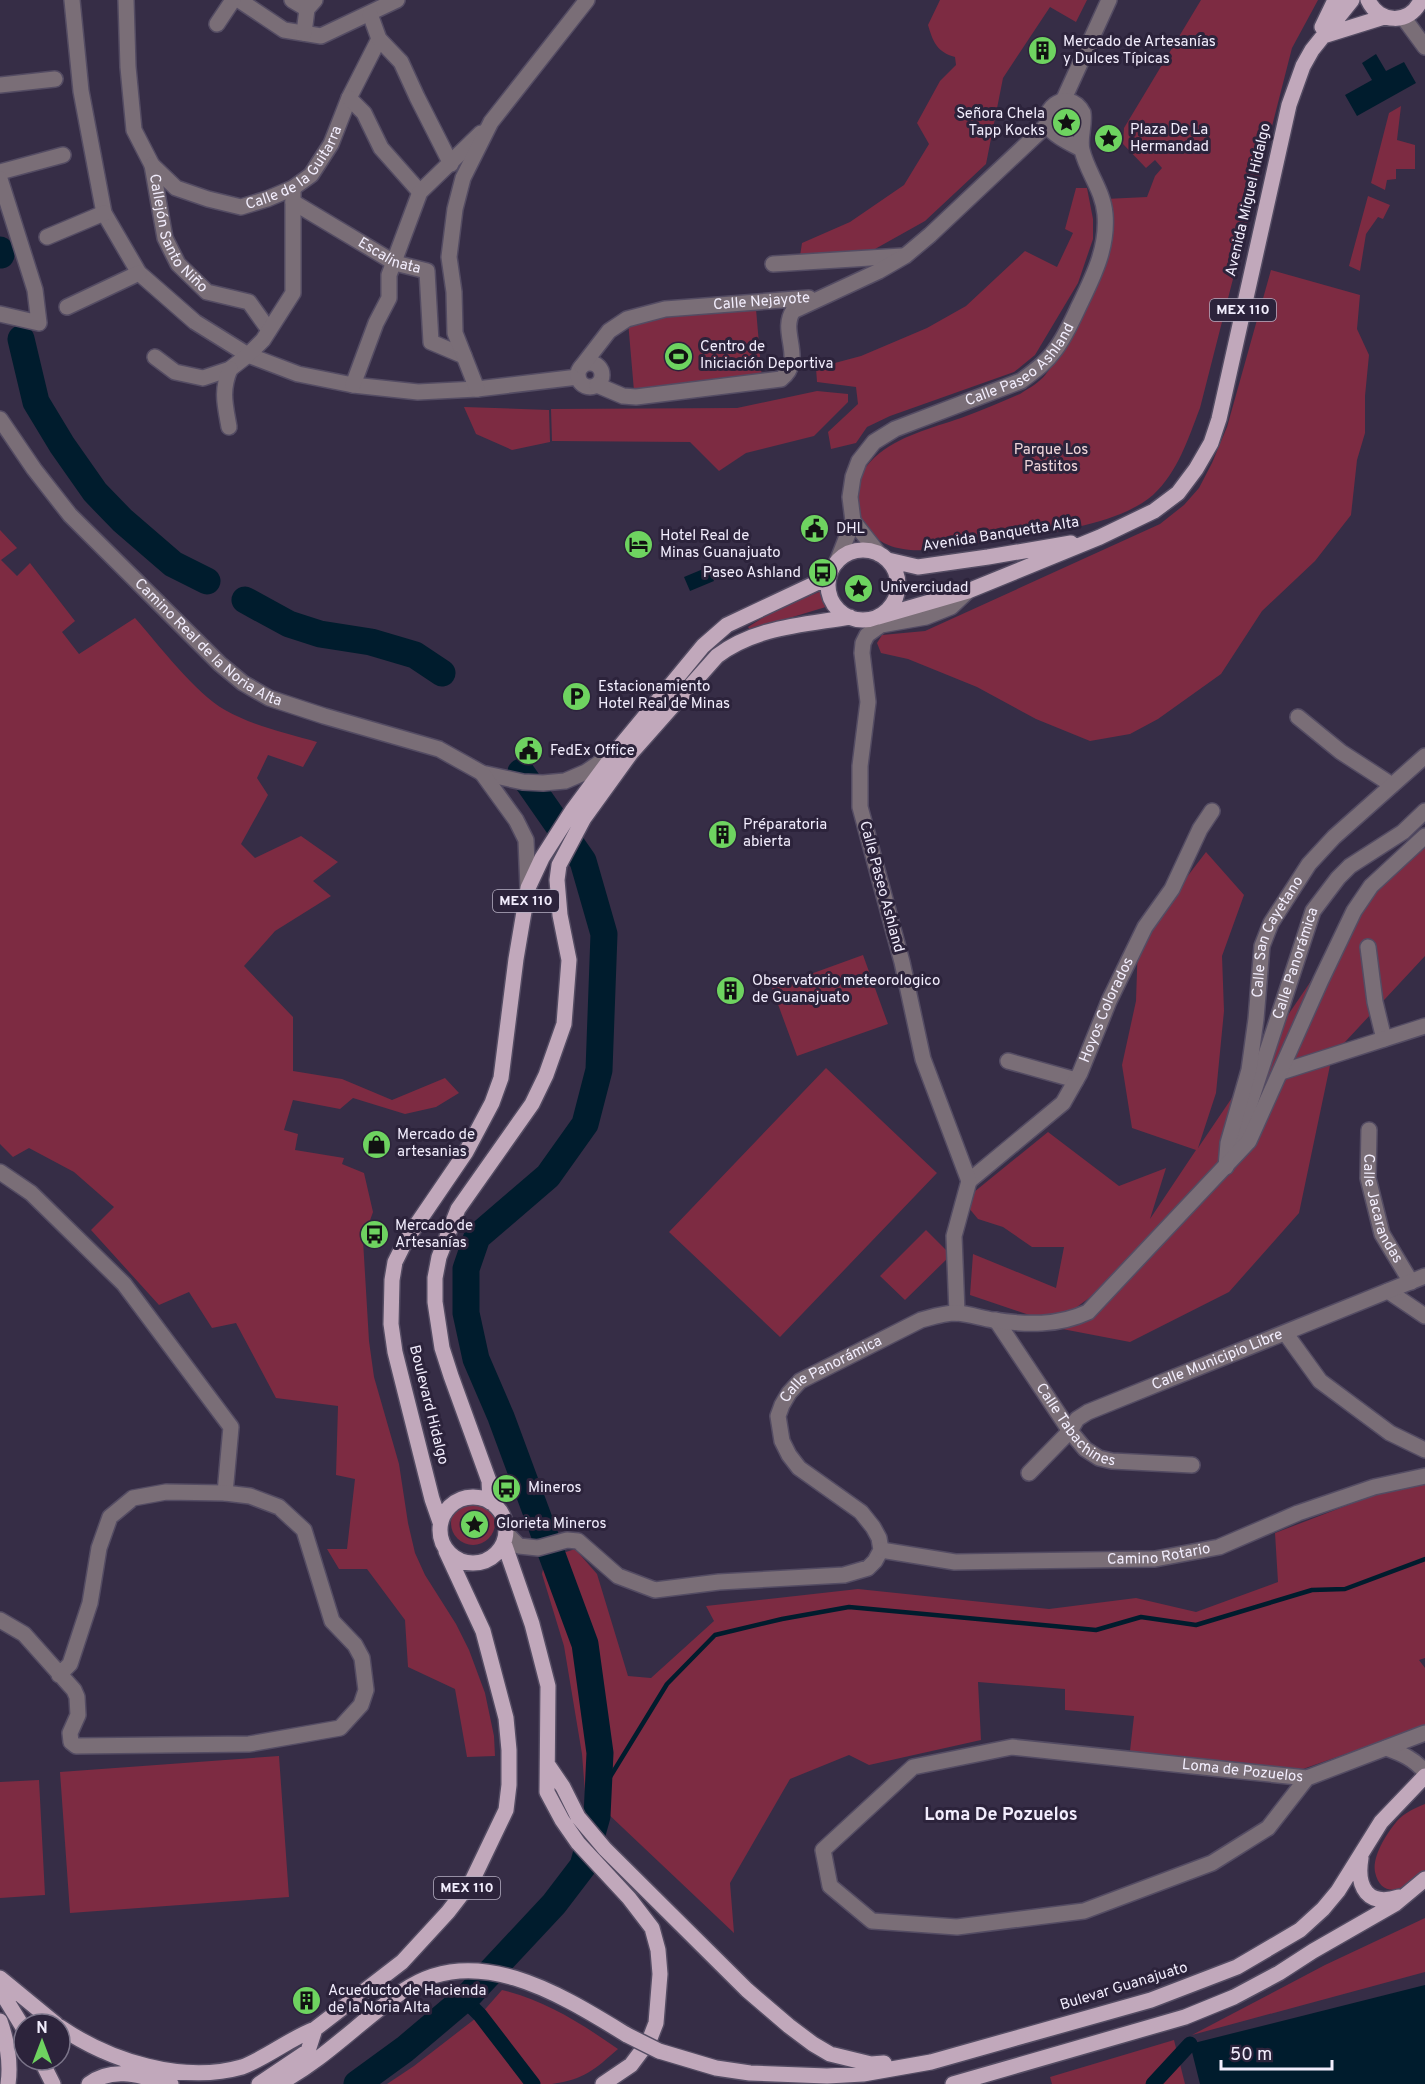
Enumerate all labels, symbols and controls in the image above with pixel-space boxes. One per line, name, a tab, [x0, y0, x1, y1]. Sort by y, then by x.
place label: Mercado de Artesanías y Dulces Típicas	[1063, 33, 1216, 69]
building icon: Mercado de Artesanías y Dulces Típicas	[1026, 35, 1058, 67]
place label: Señora Chela Tapp Kocks	[956, 105, 1045, 141]
place icon: Señora Chela Tapp Kocks	[1050, 107, 1082, 139]
place label: Plaza De La Hermandad	[1130, 121, 1209, 157]
street label: Avenida Miguel Hidalgo	[1222, 121, 1276, 279]
street label: Calle de la Guitarra	[243, 123, 347, 215]
place icon: Plaza De La Hermandad	[1093, 123, 1125, 155]
street label: Callejón Santo Niño	[144, 172, 212, 297]
street label: Escalinata	[354, 233, 423, 279]
street label: Calle Nejayote	[712, 288, 811, 315]
road number: MEX 110	[1210, 299, 1276, 321]
street label: Calle Paseo Ashland	[963, 320, 1079, 411]
place label: Centro de Iniciación Deportiva	[700, 338, 833, 374]
sports icon: Centro de Iniciación Deportiva	[663, 340, 695, 372]
park label: Parque Los Pastitos	[1014, 441, 1088, 477]
public building icon: DHL	[799, 513, 831, 545]
street label: Avenida Banquetta Alta	[921, 513, 1081, 557]
place label: DHL	[836, 520, 865, 539]
place label: Hotel Real de Minas Guanajuato	[660, 527, 781, 563]
hotel icon: Hotel Real de Minas Guanajuato	[623, 529, 655, 561]
bus stop icon: Paseo Ashland	[806, 557, 838, 589]
place label: Paseo Ashland	[703, 564, 801, 583]
place icon: Univerciudad	[843, 572, 875, 604]
street label: Camino Real de la Noria Alta	[130, 575, 284, 711]
place label: Univerciudad	[880, 579, 969, 598]
place label: Estacionamiento Hotel Real de Minas	[598, 678, 730, 714]
parking icon: Estacionamiento Hotel Real de Minas	[561, 680, 593, 712]
public building icon: FedEx Office	[513, 735, 545, 767]
place label: FedEx Office	[550, 742, 635, 761]
place label: Préparatoria abierta	[743, 816, 827, 852]
building icon: Préparatoria abierta	[706, 818, 738, 850]
street label: Calle Paseo Ashland	[854, 819, 908, 955]
street label: Calle San Cayetano	[1248, 873, 1308, 998]
road number: MEX 110	[493, 890, 559, 912]
street label: Calle Panorámica	[1269, 905, 1323, 1022]
street label: Hoyos Colorados	[1076, 954, 1138, 1066]
place label: Observatorio meteorologico de Guanajuato	[752, 972, 940, 1008]
building icon: Observatorio meteorologico de Guanajuato	[715, 974, 747, 1006]
place label: Mercado de artesanias	[397, 1126, 475, 1162]
shop icon: Mercado de artesanias	[360, 1128, 392, 1160]
street label: Calle Jacarandas	[1358, 1154, 1407, 1267]
place label: Mercado de Artesanías	[395, 1217, 473, 1253]
bus stop icon: Mercado de Artesanías	[358, 1219, 390, 1251]
street label: Calle Municipio Libre	[1149, 1325, 1286, 1395]
street label: Calle Panorámica	[776, 1332, 885, 1406]
street label: Boulevard Hidalgo	[404, 1343, 452, 1467]
street label: Calle Tabachines	[1031, 1379, 1117, 1471]
bus stop icon: Mineros	[491, 1472, 523, 1504]
place label: Mineros	[528, 1479, 581, 1498]
place icon: Glorieta Mineros	[459, 1508, 491, 1540]
place label: Glorieta Mineros	[496, 1515, 606, 1534]
street label: Camino Rotario	[1107, 1539, 1212, 1569]
street label: Loma de Pozuelos	[1181, 1755, 1304, 1787]
district label: Loma De Pozuelos	[924, 1804, 1078, 1827]
road number: MEX 110	[434, 1877, 500, 1899]
street label: Bulevar Guanajuato	[1058, 1959, 1190, 2015]
place label: Acueducto de Hacienda de la Noria Alta	[328, 1982, 486, 2018]
building icon: Acueducto de Hacienda de la Noria Alta	[291, 1984, 323, 2016]
north arrow	[12, 2012, 72, 2072]
text: N	[36, 2019, 48, 2039]
scale bar	[1221, 2033, 1332, 2071]
text: 50 m	[1230, 2044, 1272, 2067]

